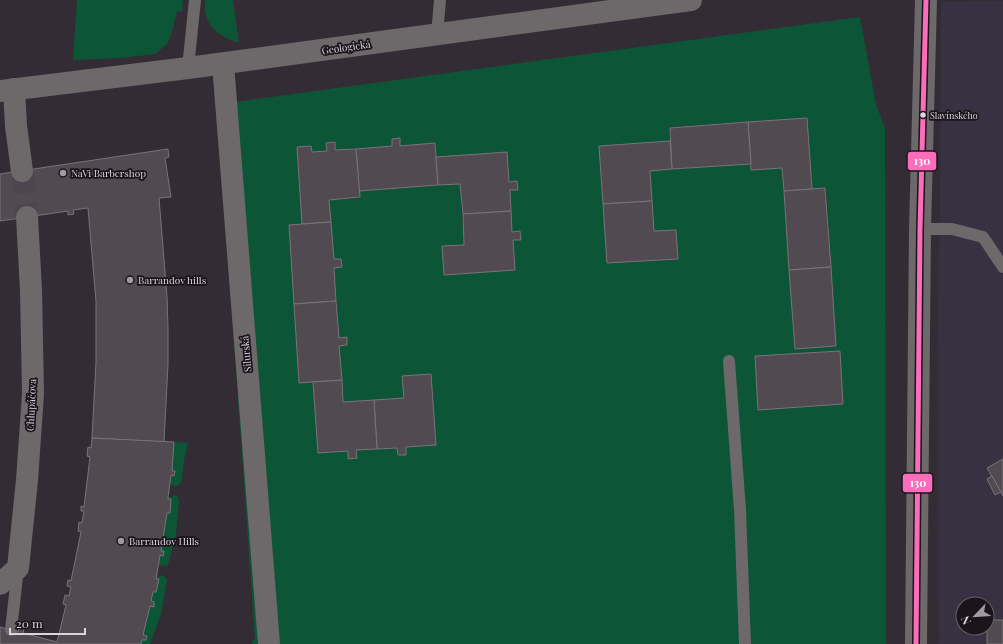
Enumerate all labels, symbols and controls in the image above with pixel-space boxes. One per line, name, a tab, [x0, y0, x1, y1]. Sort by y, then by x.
street label: Geologická	[321, 37, 371, 57]
place label: Slavínského	[930, 109, 978, 121]
marker: Slavínského	[918, 110, 928, 120]
line badge: 130	[907, 151, 937, 171]
text: 130	[914, 153, 930, 168]
place label: NaVi Barbershop	[71, 166, 146, 180]
marker: NaVi Barbershop	[58, 168, 68, 178]
place label: Barrandov hills	[138, 273, 206, 287]
marker: Barrandov hills	[125, 275, 135, 285]
street label: Silurská	[237, 335, 255, 373]
street label: Chlupáčova	[23, 379, 39, 431]
line badge: 130	[902, 473, 933, 493]
text: 130	[910, 475, 926, 490]
place label: Barrandov Hills	[129, 534, 199, 548]
marker: Barrandov Hills	[116, 536, 126, 546]
north arrow	[955, 596, 995, 636]
scale bar	[10, 610, 85, 636]
text: N	[957, 614, 974, 627]
text: 20 m	[16, 615, 43, 631]

